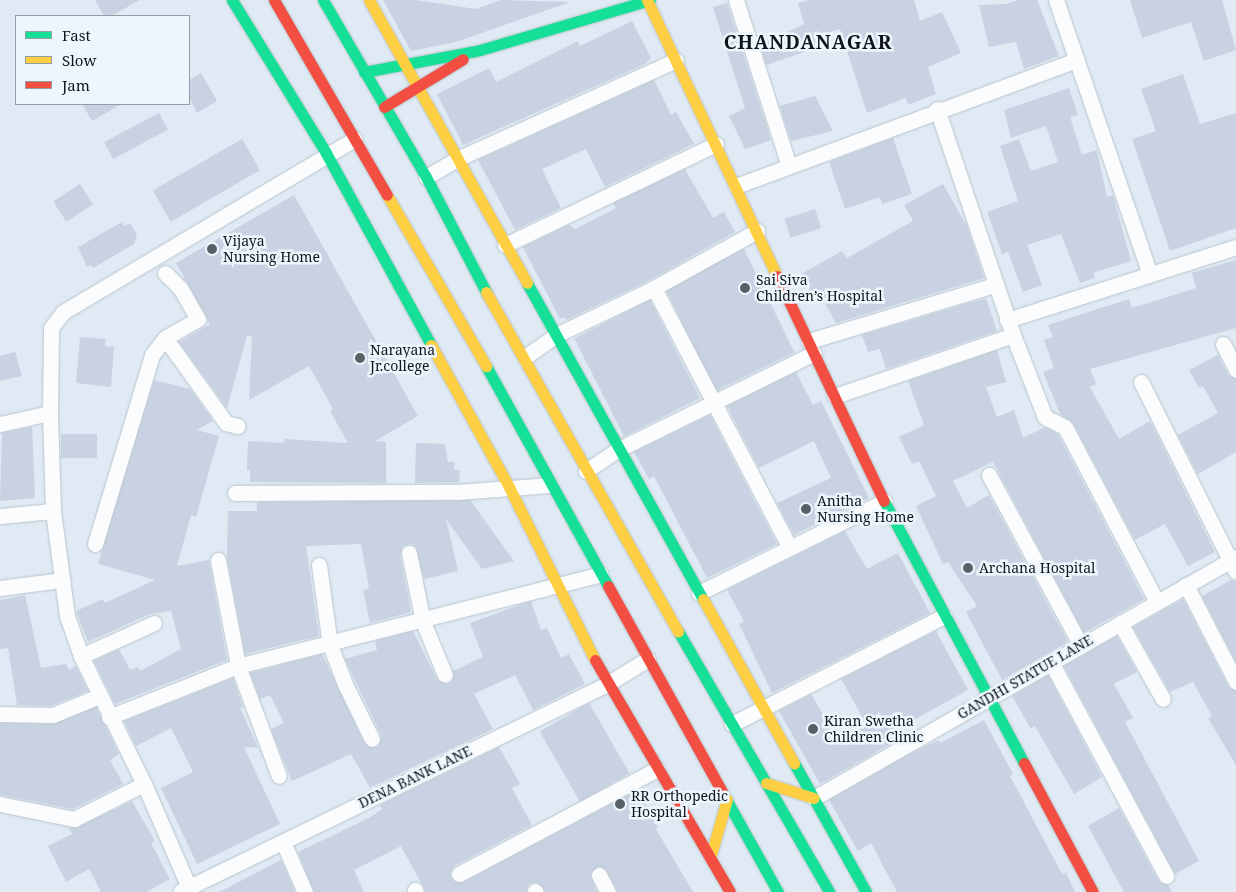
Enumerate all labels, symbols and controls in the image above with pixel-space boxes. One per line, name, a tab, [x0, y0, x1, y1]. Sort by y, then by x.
legend	[15, 15, 190, 105]
text: Fast	[62, 25, 91, 45]
district label: CHANDANAGAR	[722, 32, 894, 54]
text: Slow	[62, 50, 96, 70]
text: Jam	[62, 75, 90, 95]
place label: Vijaya Nursing Home	[223, 233, 320, 266]
marker: Vijaya Nursing Home	[205, 242, 219, 256]
place label: Sai Siva Children’s Hospital	[756, 272, 882, 304]
marker: Sai Siva Children’s Hospital	[738, 281, 752, 295]
place label: Narayana Jr.college	[370, 342, 435, 374]
marker: Narayana Jr.college	[354, 352, 366, 364]
place label: Anitha Nursing Home	[817, 493, 914, 526]
marker: Anitha Nursing Home	[799, 502, 813, 516]
place label: Archana Hospital	[979, 560, 1095, 576]
marker: Archana Hospital	[961, 561, 975, 575]
street label: GANDHI STATUE LANE	[954, 631, 1096, 723]
place label: Kiran Swetha Children Clinic	[824, 713, 923, 746]
marker: Kiran Swetha Children Clinic	[806, 722, 820, 736]
street label: DENA BANK LANE	[356, 742, 474, 812]
place label: RR Orthopedic Hospital	[631, 788, 728, 820]
marker: RR Orthopedic Hospital	[613, 797, 627, 811]

